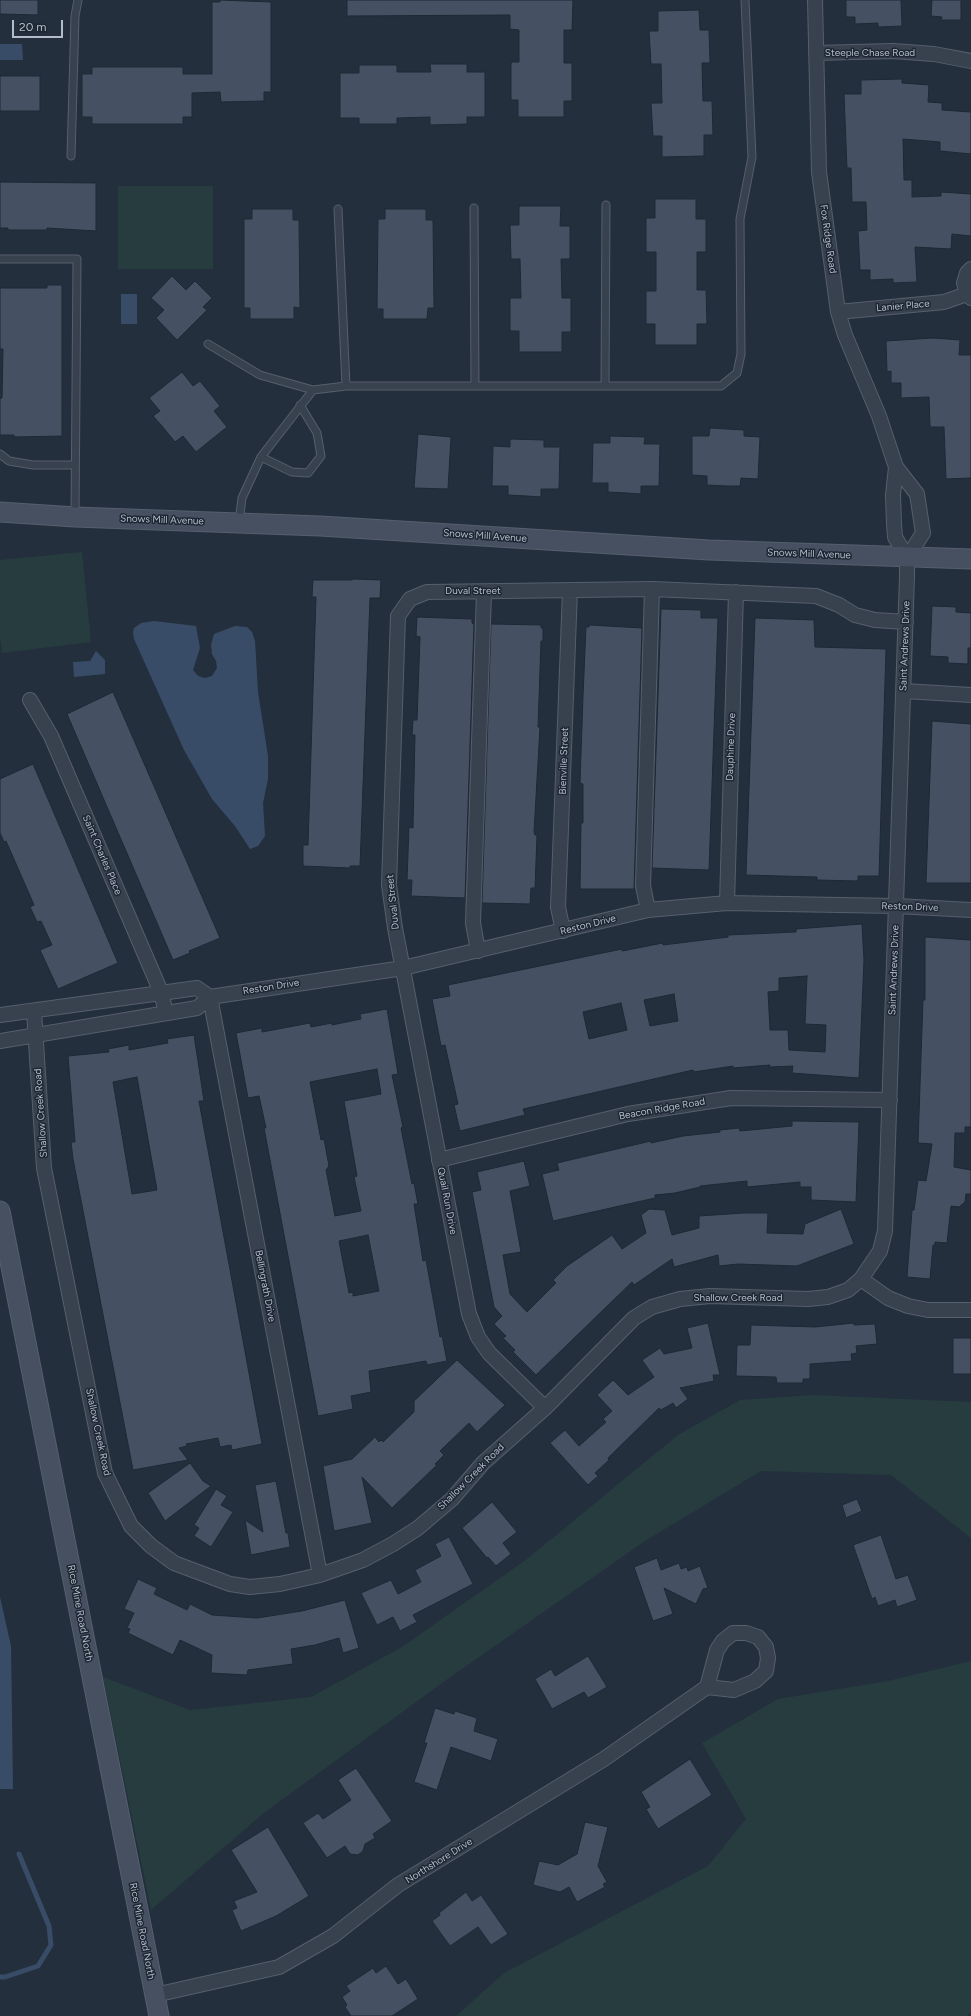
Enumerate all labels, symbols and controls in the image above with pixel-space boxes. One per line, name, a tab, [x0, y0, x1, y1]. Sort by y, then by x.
scale bar	[14, 12, 65, 38]
text: 20 m	[19, 20, 47, 34]
street label: Steeple Chase Road	[825, 47, 915, 59]
street label: Fox Ridge Road	[817, 204, 839, 274]
street label: Lanier Place	[876, 298, 930, 314]
street label: Snows Mill Avenue	[120, 513, 204, 527]
street label: Snows Mill Avenue	[443, 527, 527, 545]
street label: Snows Mill Avenue	[767, 547, 851, 561]
street label: Duval Street	[445, 585, 501, 597]
street label: Saint Andrews Drive	[897, 601, 913, 691]
street label: Dauphine Drive	[724, 713, 738, 781]
street label: Bienville Street	[557, 727, 571, 795]
street label: Saint Charles Place	[80, 813, 124, 897]
street label: Duval Street	[384, 874, 402, 930]
street label: Reston Drive	[881, 900, 939, 914]
street label: Reston Drive	[559, 912, 617, 938]
street label: Saint Andrews Drive	[886, 925, 902, 1015]
street label: Reston Drive	[242, 977, 300, 997]
street label: Shallow Creek Road	[32, 1068, 50, 1158]
street label: Beacon Ridge Road	[618, 1096, 706, 1122]
street label: Quail Run Drive	[435, 1166, 459, 1236]
street label: Bellingrath Drive	[252, 1249, 278, 1323]
street label: Shallow Creek Road	[693, 1292, 783, 1304]
street label: Shallow Creek Road	[83, 1387, 113, 1477]
street label: Shallow Creek Road	[435, 1441, 507, 1513]
street label: Rice Mine Road North	[65, 1564, 95, 1662]
street label: Northshore Drive	[403, 1836, 475, 1886]
street label: Rice Mine Road North	[127, 1882, 157, 1980]

